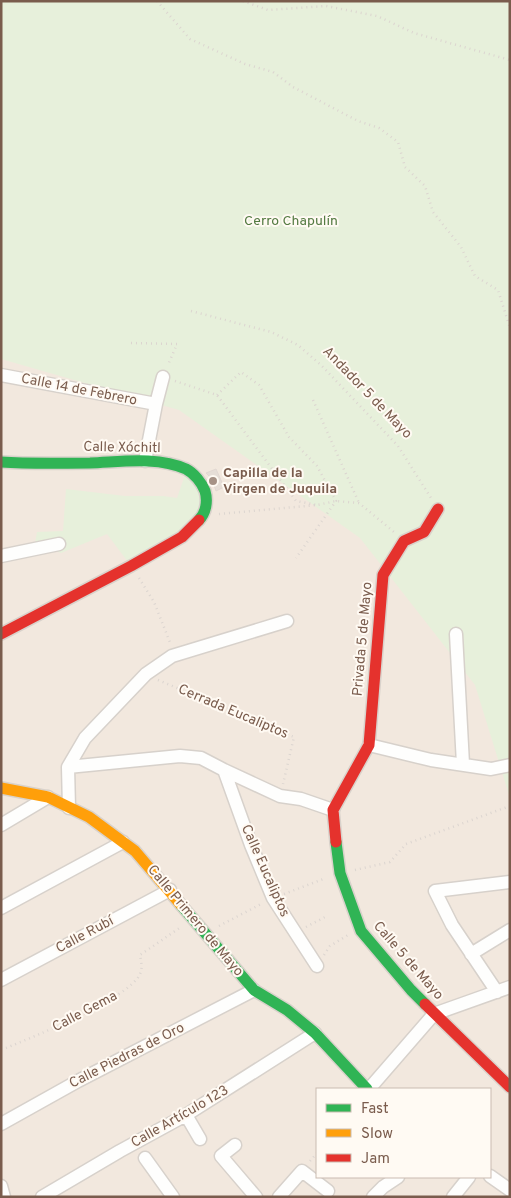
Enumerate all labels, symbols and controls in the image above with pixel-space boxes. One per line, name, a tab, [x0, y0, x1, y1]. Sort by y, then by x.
park label: Cerro Chapulín	[244, 213, 338, 230]
street label: Andador 5 de Mayo	[319, 343, 415, 443]
street label: Calle 14 de Febrero	[19, 370, 139, 410]
street label: Calle Xóchitl	[83, 439, 161, 457]
place label: Capilla de la Virgen de Juquila	[223, 465, 337, 498]
marker: Capilla de la Virgen de Juquila	[207, 475, 219, 487]
street label: Privada 5 de Mayo	[350, 581, 376, 697]
street label: Cerrada Eucaliptos	[175, 681, 291, 743]
street label: Calle Eucaliptos	[237, 822, 293, 920]
street label: Calle Primero de Mayo	[143, 862, 247, 980]
street label: Calle Rubí	[53, 912, 118, 957]
street label: Calle 5 de Mayo	[369, 918, 447, 1004]
street label: Calle Gema	[50, 988, 120, 1036]
street label: Calle Piedras de Oro	[67, 1020, 188, 1092]
street label: Calle Artículo 123	[128, 1082, 232, 1152]
legend	[316, 1088, 491, 1178]
text: Fast	[361, 1100, 389, 1119]
text: Slow	[361, 1125, 393, 1144]
text: Jam	[361, 1150, 390, 1169]

